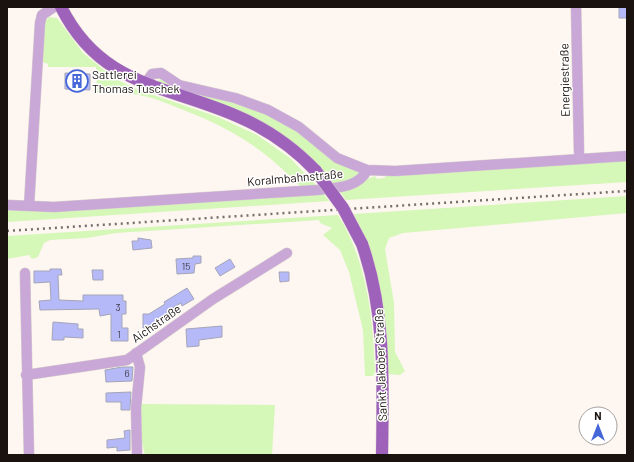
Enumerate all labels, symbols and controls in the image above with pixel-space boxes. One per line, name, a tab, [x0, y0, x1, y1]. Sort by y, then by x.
street label: Energiestraße	[556, 43, 572, 117]
place label: Sattlerei Thomas Tuschek	[92, 67, 180, 95]
building icon: Sattlerei Thomas Tuschek	[64, 68, 90, 94]
street label: Koralmbahnstraße	[246, 166, 344, 188]
house number: 15	[182, 260, 190, 272]
house number: 3	[115, 301, 121, 313]
street label: Aichstraße	[129, 301, 183, 345]
street label: Sankt Jakober Straße	[371, 309, 389, 421]
house number: 1	[117, 328, 121, 340]
house number: 6	[124, 367, 130, 379]
north arrow	[578, 406, 618, 446]
text: N	[594, 409, 602, 422]

